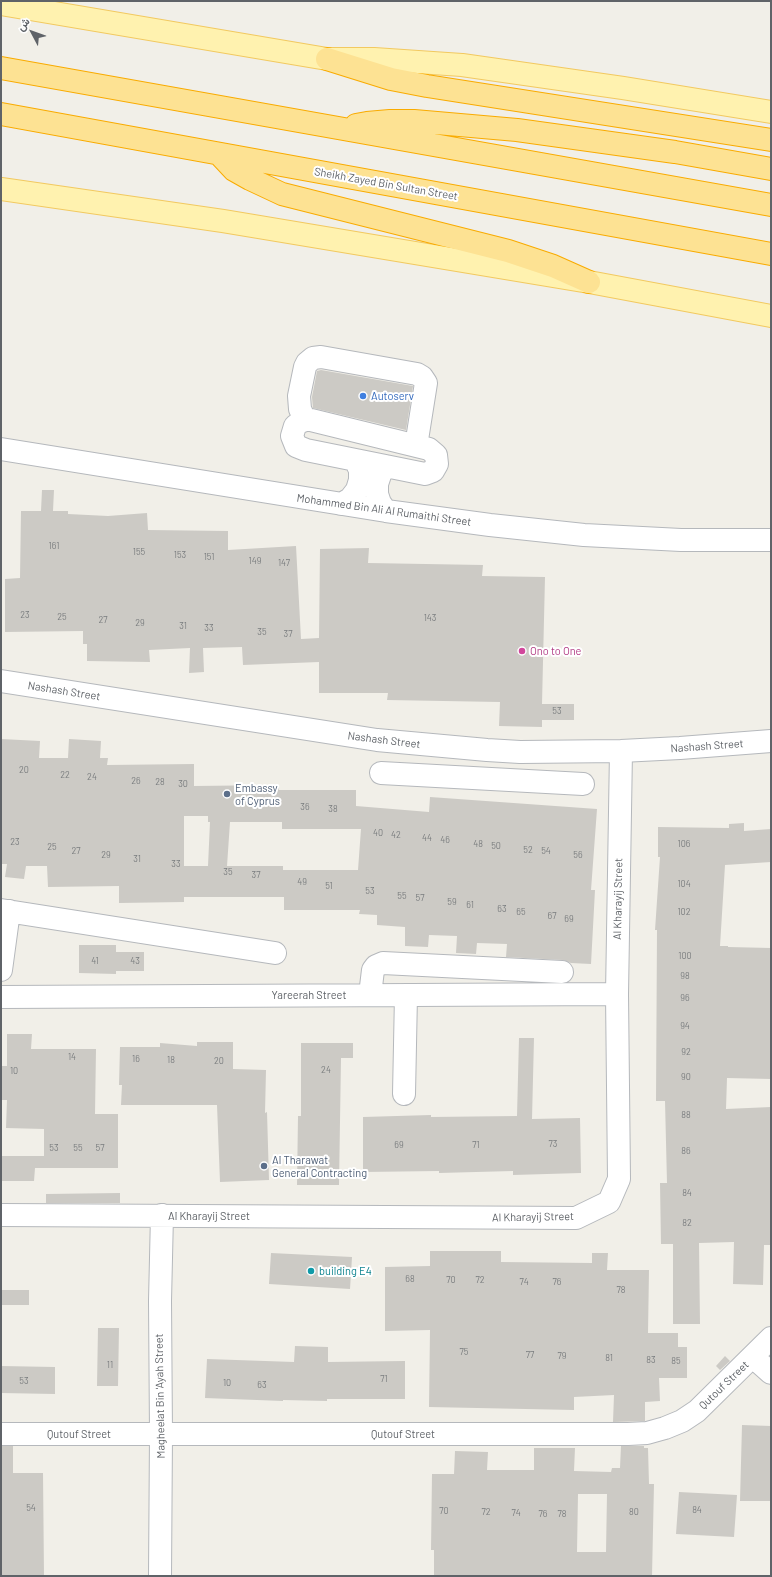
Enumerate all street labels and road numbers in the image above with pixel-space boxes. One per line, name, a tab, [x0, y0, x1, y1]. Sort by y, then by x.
street label: Sheikh Zayed Bin Sultan Street	[313, 165, 459, 203]
street label: Mohammed Bin Ali Al Rumaithi Street	[296, 491, 472, 529]
street label: Nashash Street	[27, 679, 101, 703]
street label: Nashash Street	[347, 729, 421, 751]
street label: Nashash Street	[670, 737, 744, 755]
street label: Al Kharayij Street	[611, 858, 625, 940]
street label: Yareerah Street	[272, 988, 346, 1002]
street label: Al Kharayij Street	[168, 1209, 250, 1223]
street label: Al Kharayij Street	[492, 1210, 574, 1224]
street label: Magheelat Bin 'Ayah Street	[152, 1333, 168, 1459]
street label: Qutouf Street	[696, 1358, 752, 1412]
street label: Qutouf Street	[47, 1427, 111, 1441]
street label: Qutouf Street	[371, 1427, 435, 1441]

